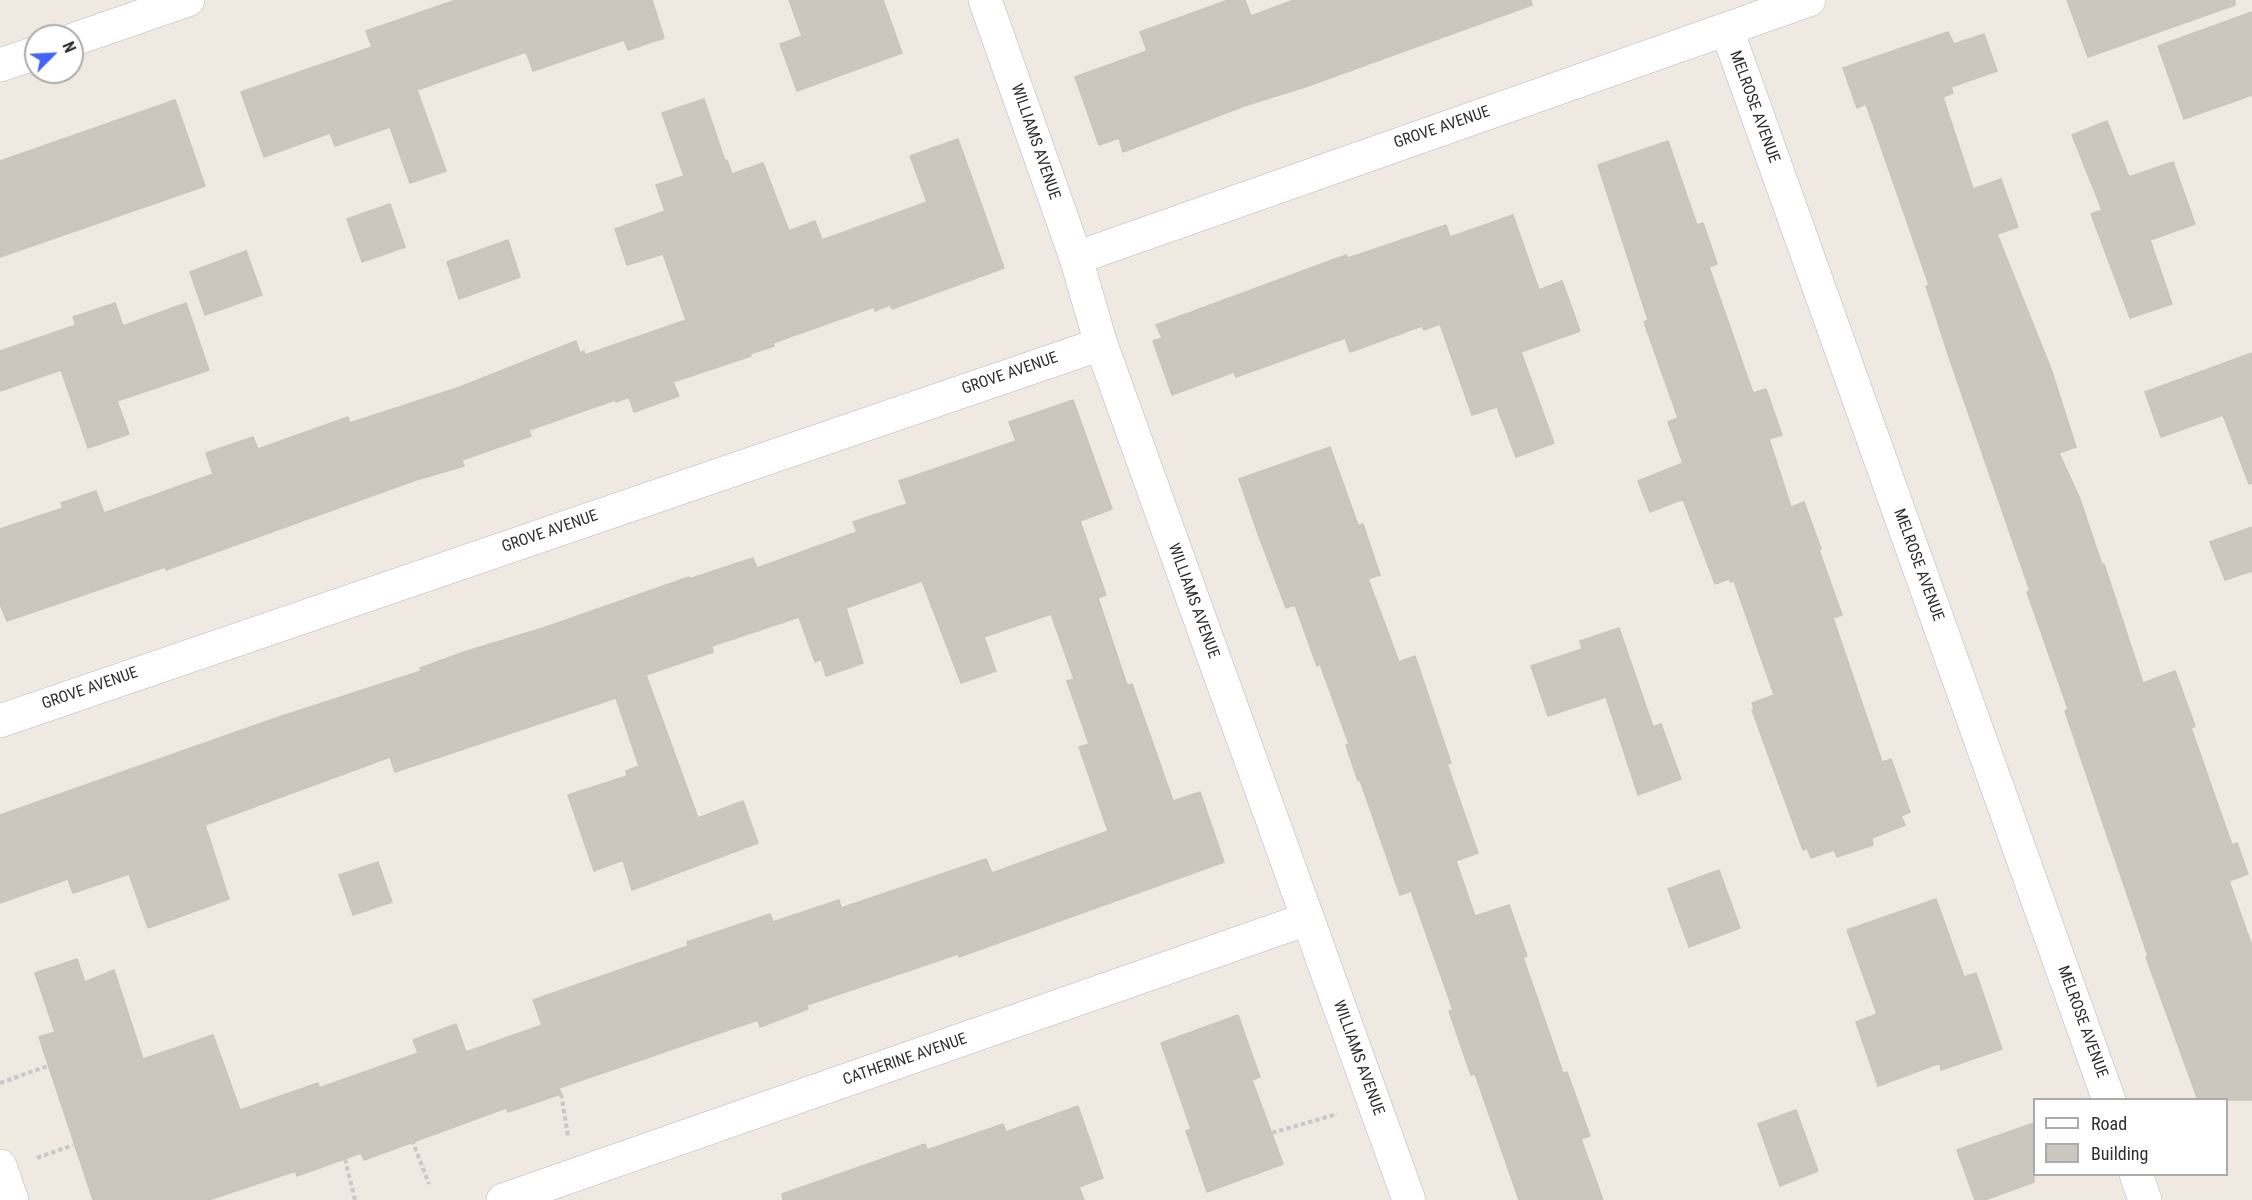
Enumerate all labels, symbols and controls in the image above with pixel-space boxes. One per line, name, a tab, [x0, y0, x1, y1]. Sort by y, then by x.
north arrow	[24, 24, 84, 84]
text: N	[58, 39, 80, 56]
street label: MELROSE AVENUE	[1725, 48, 1783, 166]
street label: WILLIAMS AVENUE	[1006, 82, 1064, 202]
street label: GROVE AVENUE	[1391, 103, 1493, 153]
street label: GROVE AVENUE	[959, 349, 1061, 399]
street label: MELROSE AVENUE	[1889, 506, 1947, 624]
street label: GROVE AVENUE	[499, 507, 601, 557]
street label: WILLIAMS AVENUE	[1163, 541, 1223, 661]
street label: GROVE AVENUE	[39, 664, 141, 714]
street label: MELROSE AVENUE	[2053, 963, 2111, 1081]
street label: WILLIAMS AVENUE	[1328, 998, 1388, 1118]
street label: CATHERINE AVENUE	[840, 1030, 970, 1090]
legend	[2033, 1098, 2228, 1176]
text: Road	[2091, 1113, 2127, 1134]
text: Building	[2091, 1143, 2148, 1164]

